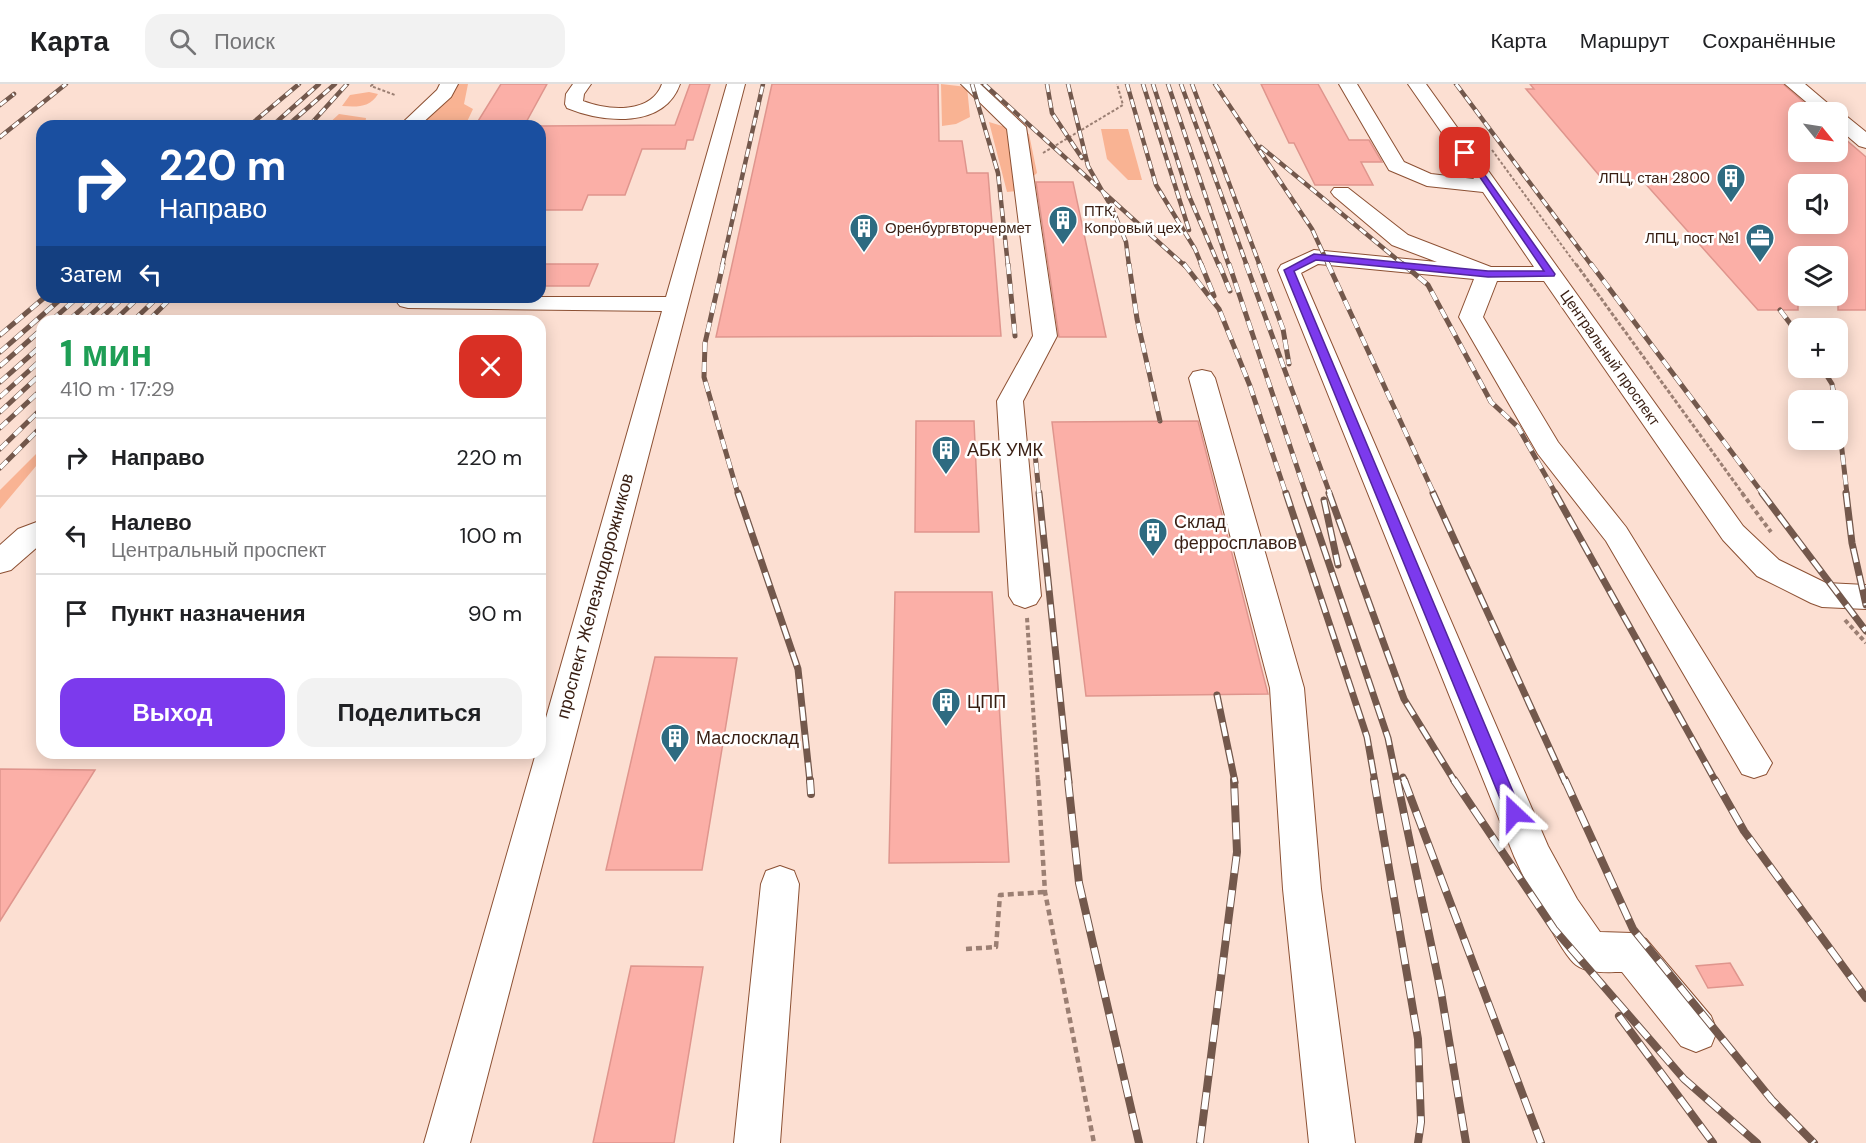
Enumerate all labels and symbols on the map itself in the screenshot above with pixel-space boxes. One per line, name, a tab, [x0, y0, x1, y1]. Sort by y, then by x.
north arrow	[1788, 102, 1848, 162]
pin	[1439, 127, 1490, 178]
building icon: ЛПЦ, стан 2800	[1715, 162, 1747, 204]
place label: ЛПЦ, стан 2800	[1599, 168, 1710, 188]
place label: ПТК, Копровый цех	[1084, 201, 1181, 238]
building icon: ПТК, Копровый цех	[1047, 204, 1079, 246]
building icon: Оренбургвторчермет	[848, 212, 880, 254]
place label: Оренбургвторчермет	[885, 218, 1031, 238]
office icon: ЛПЦ, пост №1	[1744, 222, 1776, 264]
place label: ЛПЦ, пост №1	[1645, 228, 1739, 248]
street label: Центральный проспект	[1555, 286, 1665, 430]
building icon: АБК УМК	[930, 434, 962, 476]
place label: АБК УМК	[967, 438, 1044, 462]
street label: проспект Железнодорожников	[551, 471, 639, 721]
place label: Склад ферросплавов	[1174, 510, 1297, 555]
building icon: Склад ферросплавов	[1137, 516, 1169, 558]
building icon: ЦПП	[930, 686, 962, 728]
place label: ЦПП	[967, 690, 1006, 714]
building icon: Маслосклад	[659, 722, 691, 764]
place label: Маслосклад	[696, 726, 800, 750]
position arrow	[1482, 781, 1546, 845]

